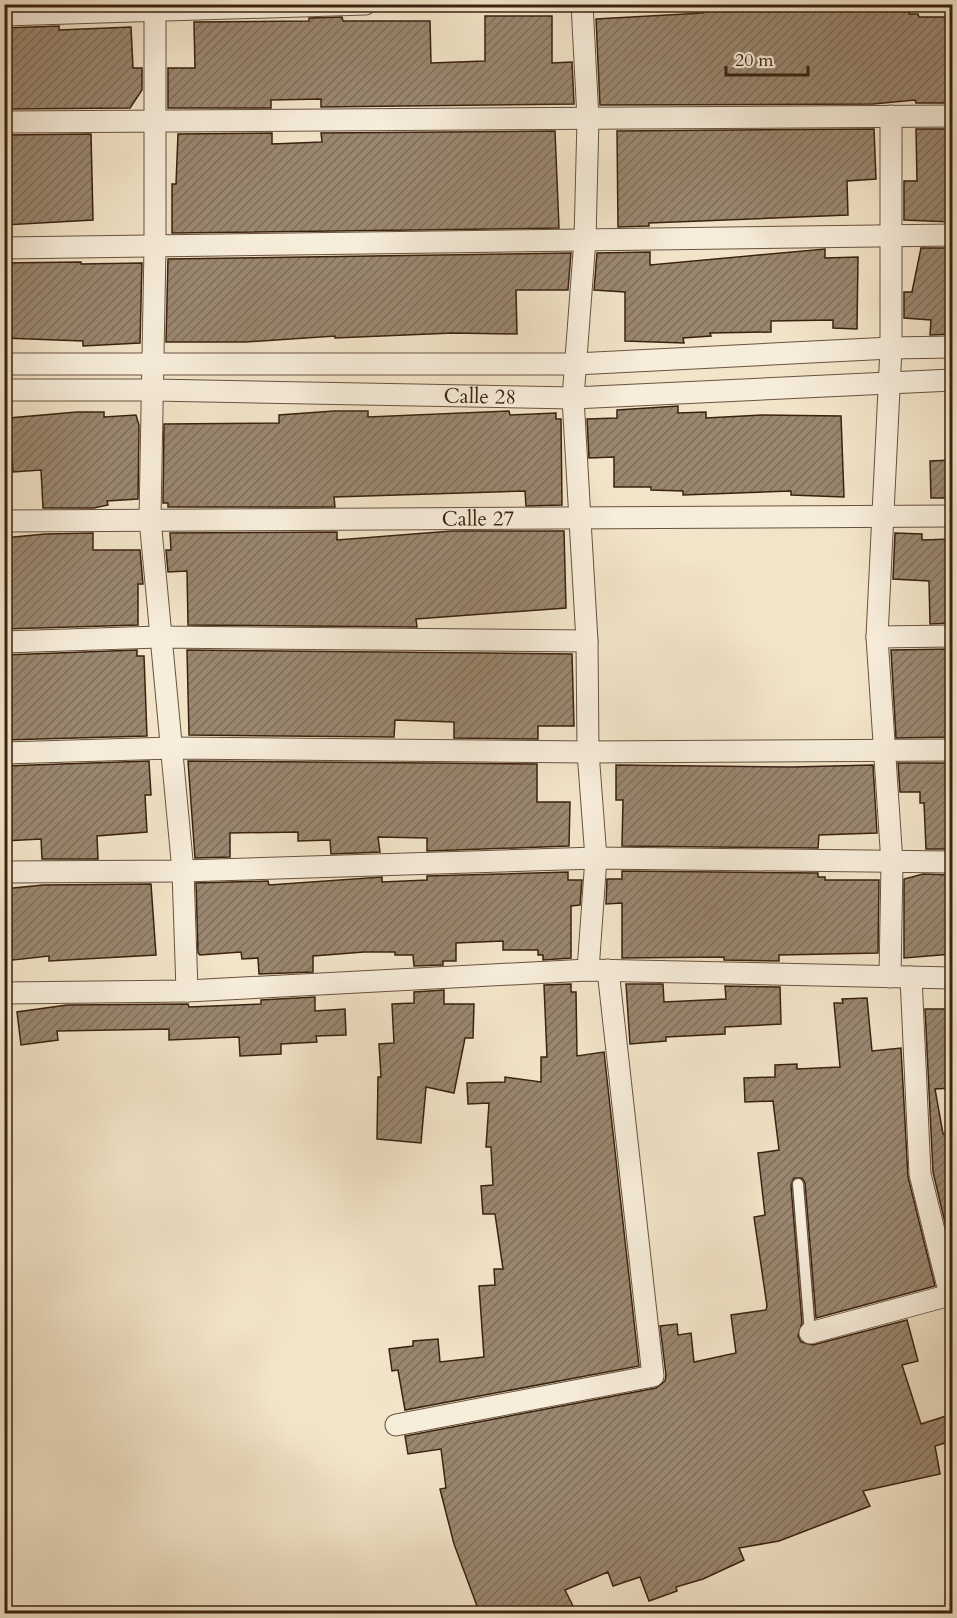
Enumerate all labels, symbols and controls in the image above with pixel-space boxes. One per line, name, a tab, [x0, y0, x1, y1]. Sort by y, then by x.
scale bar	[726, 39, 808, 77]
text: 20 m	[735, 48, 774, 73]
street label: Calle 28	[443, 382, 516, 412]
street label: Calle 27	[442, 504, 515, 534]

